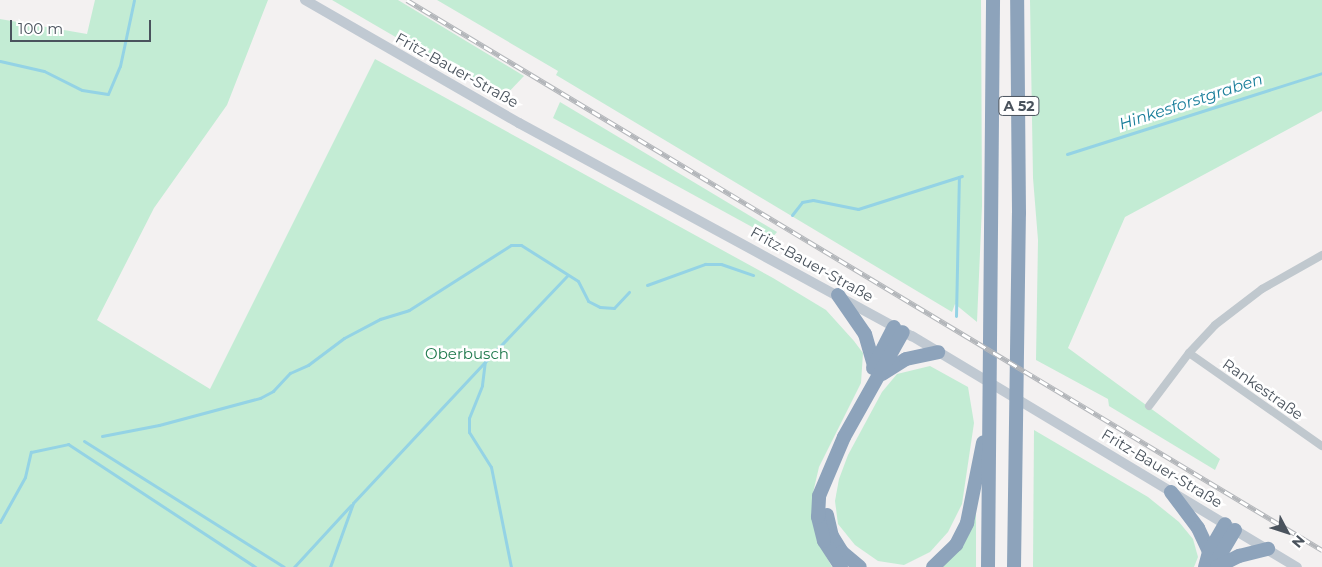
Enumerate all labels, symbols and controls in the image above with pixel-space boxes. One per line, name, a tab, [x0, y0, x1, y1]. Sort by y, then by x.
scale bar	[12, 10, 154, 42]
text: 100 m	[18, 19, 63, 38]
street label: Fritz-Bauer-Straße	[392, 29, 522, 111]
water label: Hinkesforstgraben	[1117, 70, 1265, 134]
road number: A 52	[998, 94, 1040, 118]
street label: Fritz-Bauer-Straße	[747, 223, 877, 305]
park label: Oberbusch	[425, 345, 509, 363]
street label: Rankestraße	[1219, 355, 1307, 423]
street label: Fritz-Bauer-Straße	[1098, 425, 1226, 511]
north arrow	[1262, 507, 1312, 557]
text: N	[1288, 532, 1309, 552]

